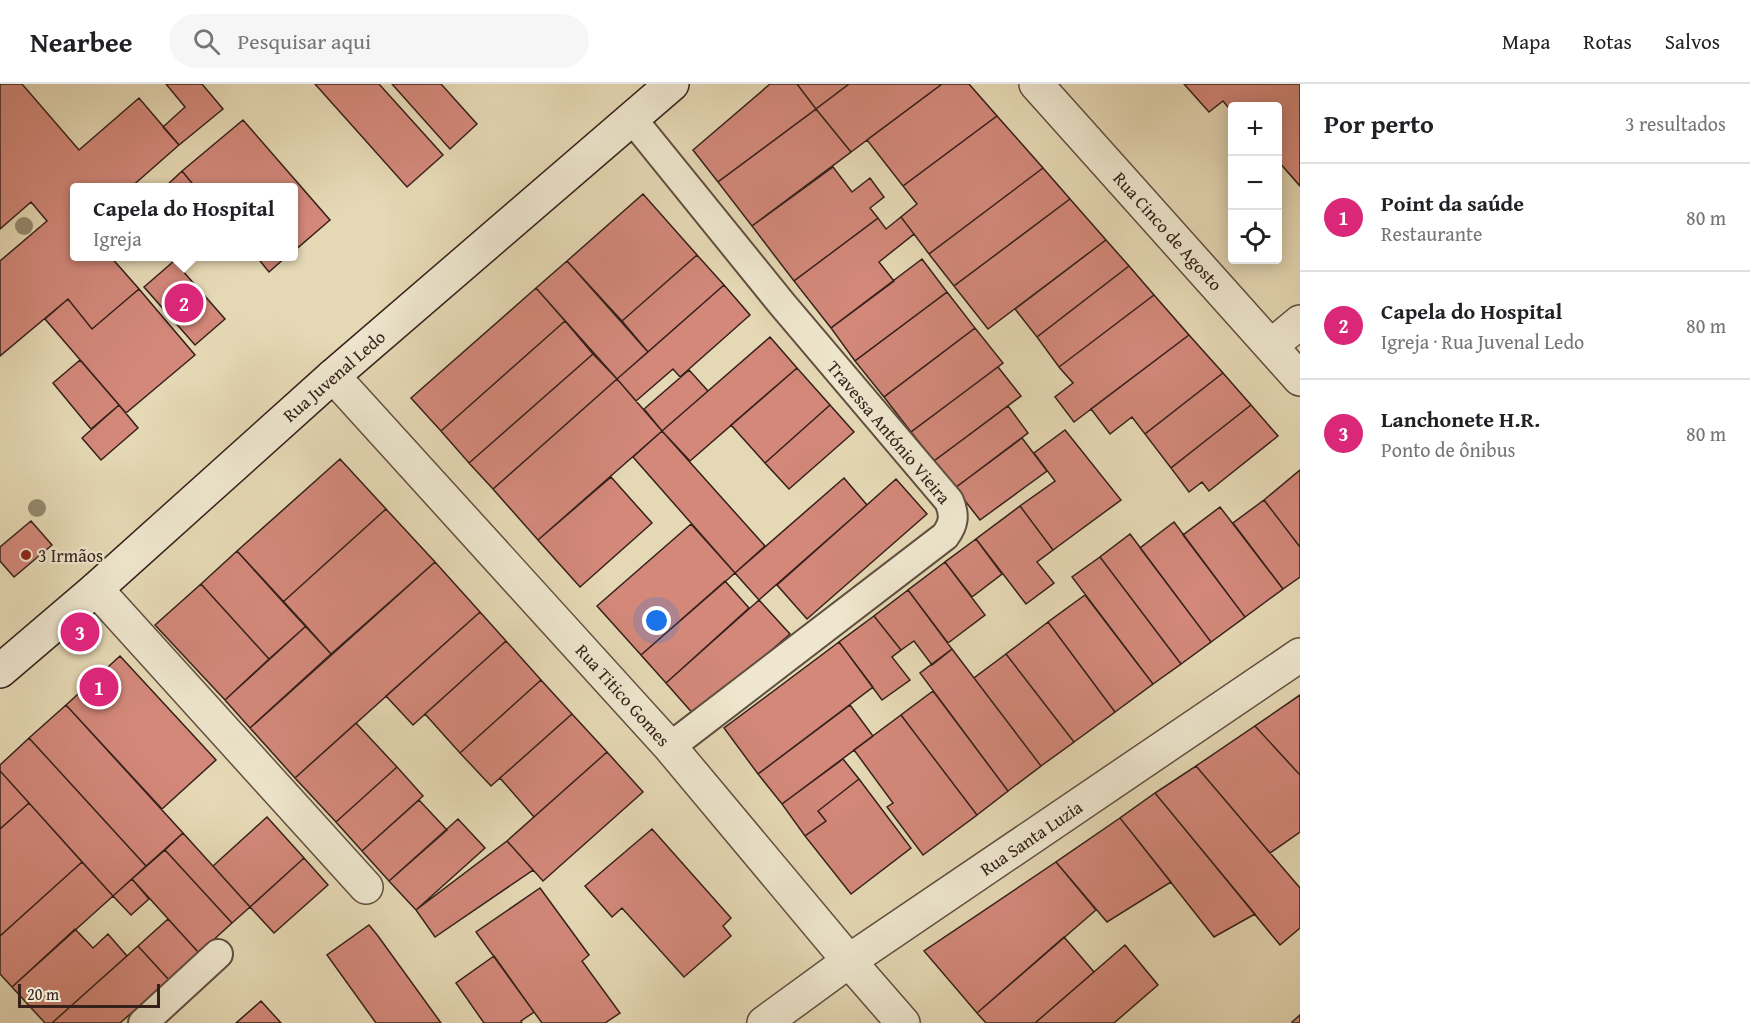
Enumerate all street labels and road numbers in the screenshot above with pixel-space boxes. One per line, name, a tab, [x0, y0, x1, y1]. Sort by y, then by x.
street label: Rua Cinco de Agosto	[1107, 165, 1229, 297]
street label: Rua Juvenal Ledo	[277, 324, 391, 428]
street label: Travessa António Vieira	[821, 354, 958, 510]
street label: Rua Titico Gomes	[569, 638, 677, 752]
street label: Rua Santa Luzia	[974, 793, 1088, 882]

